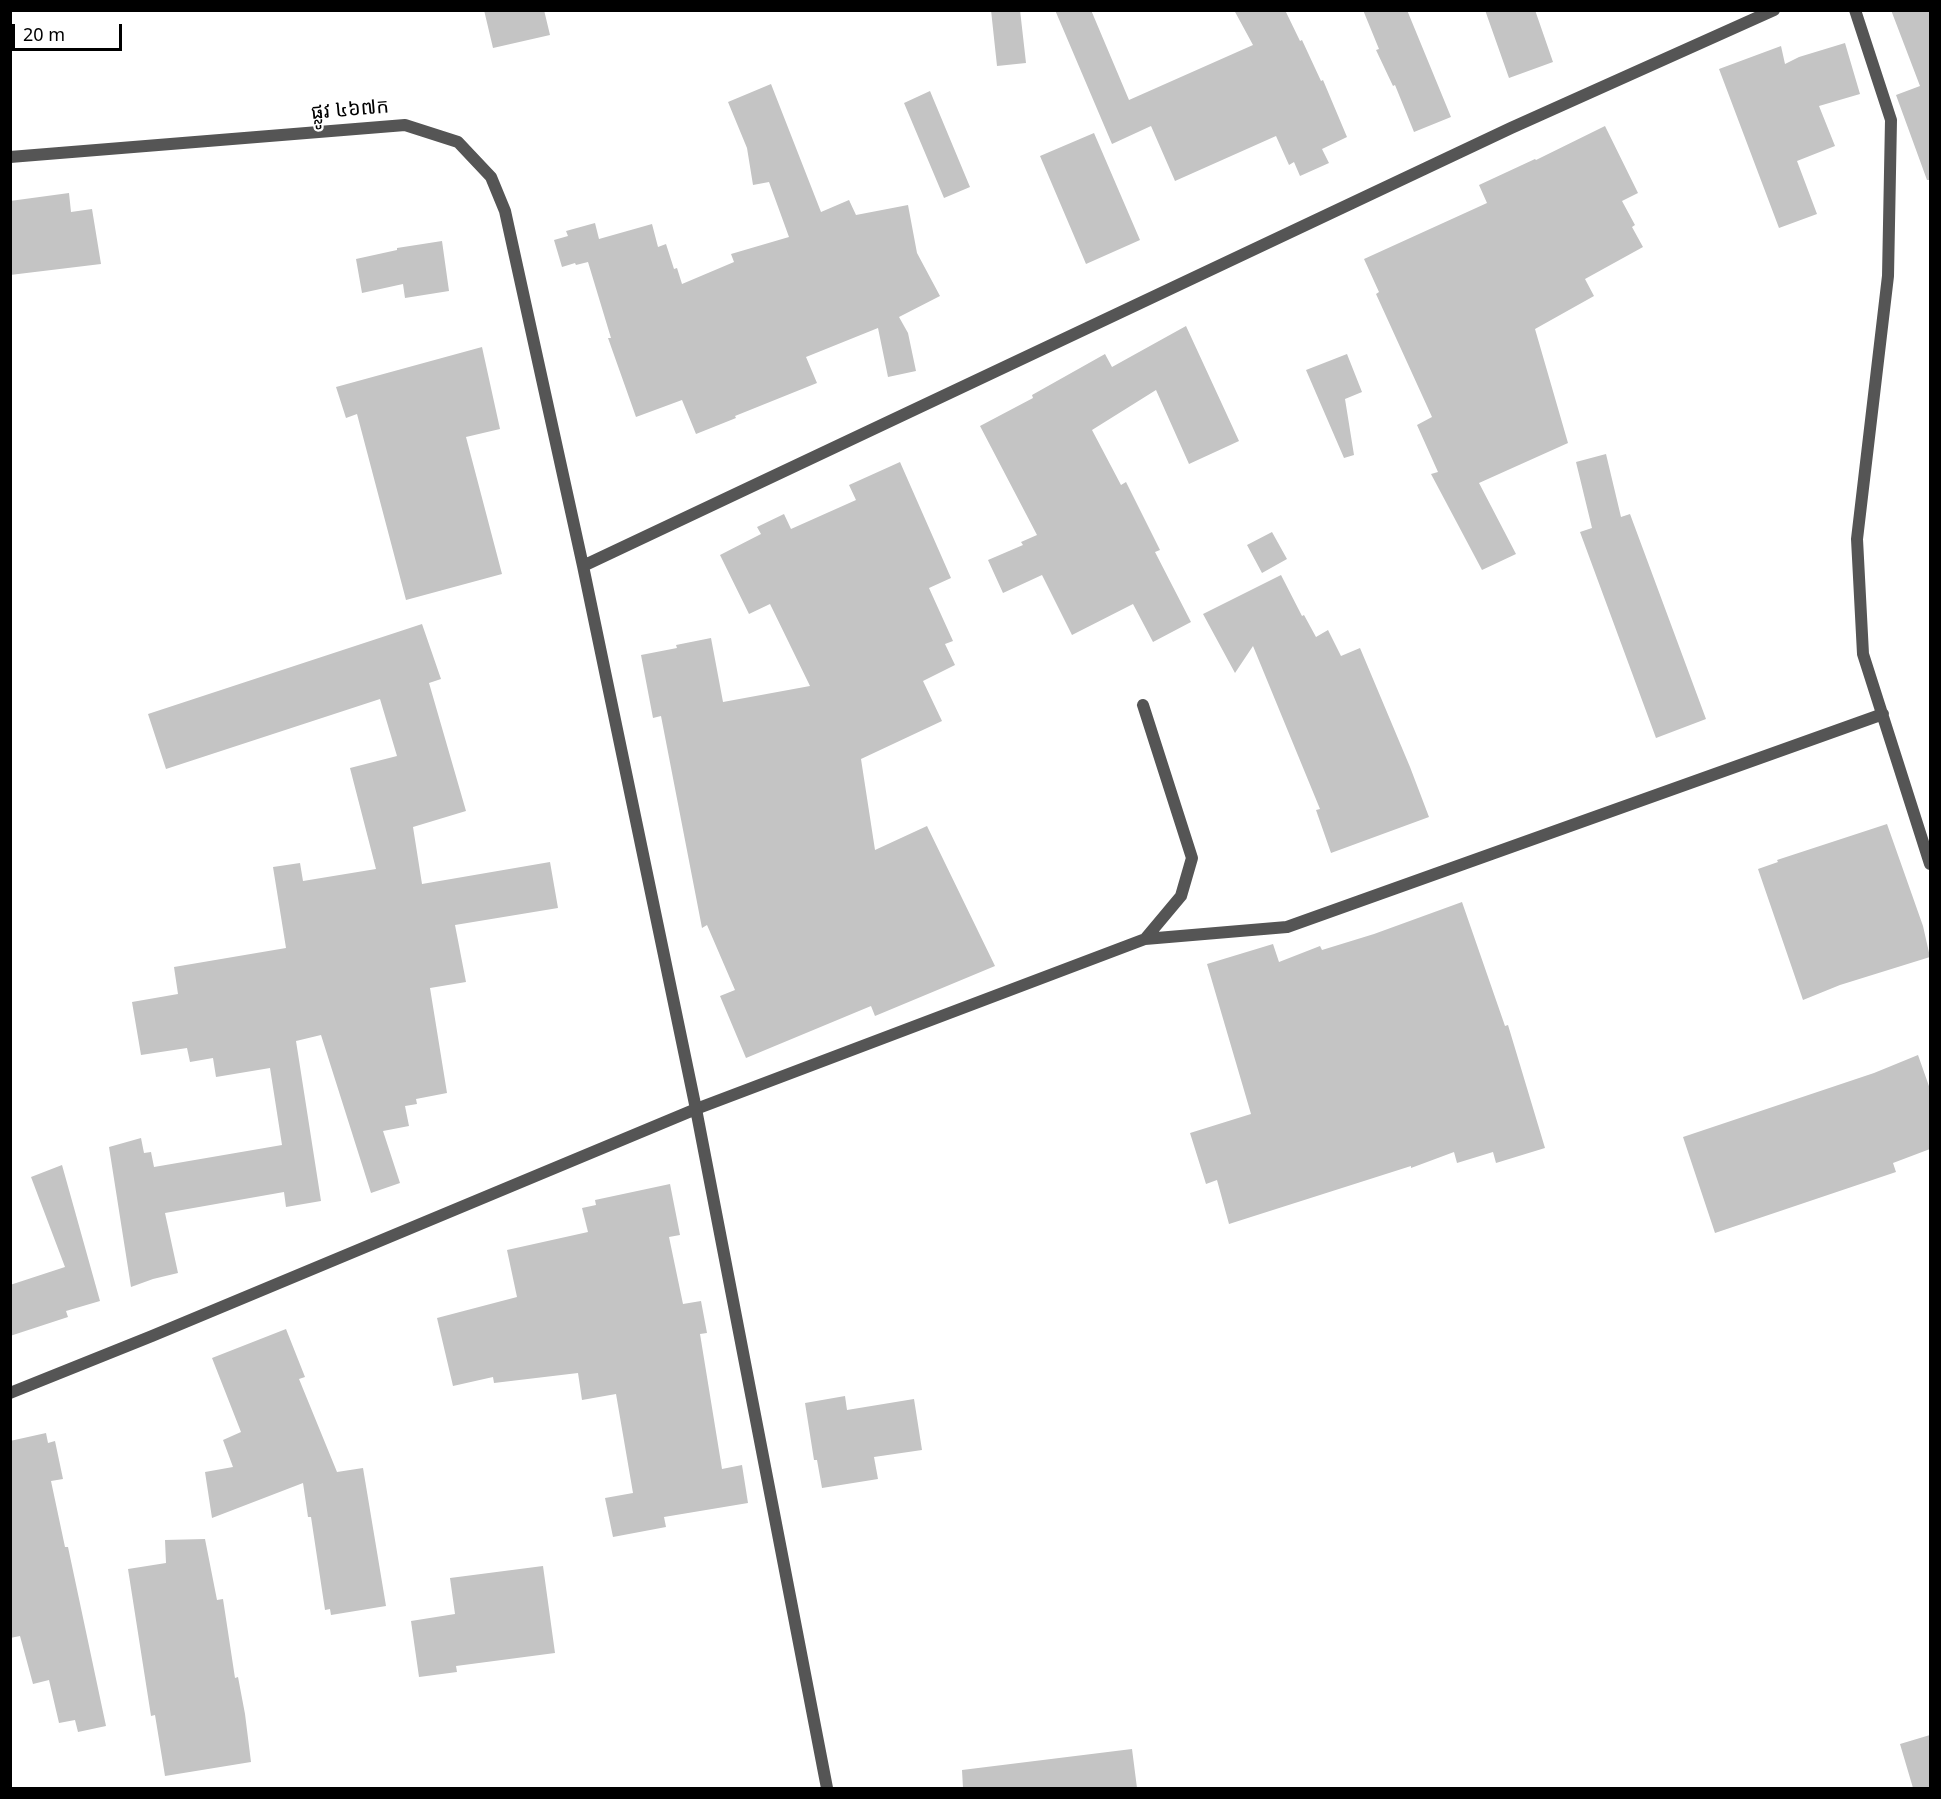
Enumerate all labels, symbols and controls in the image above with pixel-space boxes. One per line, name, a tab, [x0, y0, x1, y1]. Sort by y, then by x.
scale bar	[15, 12, 124, 50]
text: 20 m	[23, 22, 65, 46]
street label: ផ្លូវ ៤៦៧ក	[310, 95, 390, 125]

